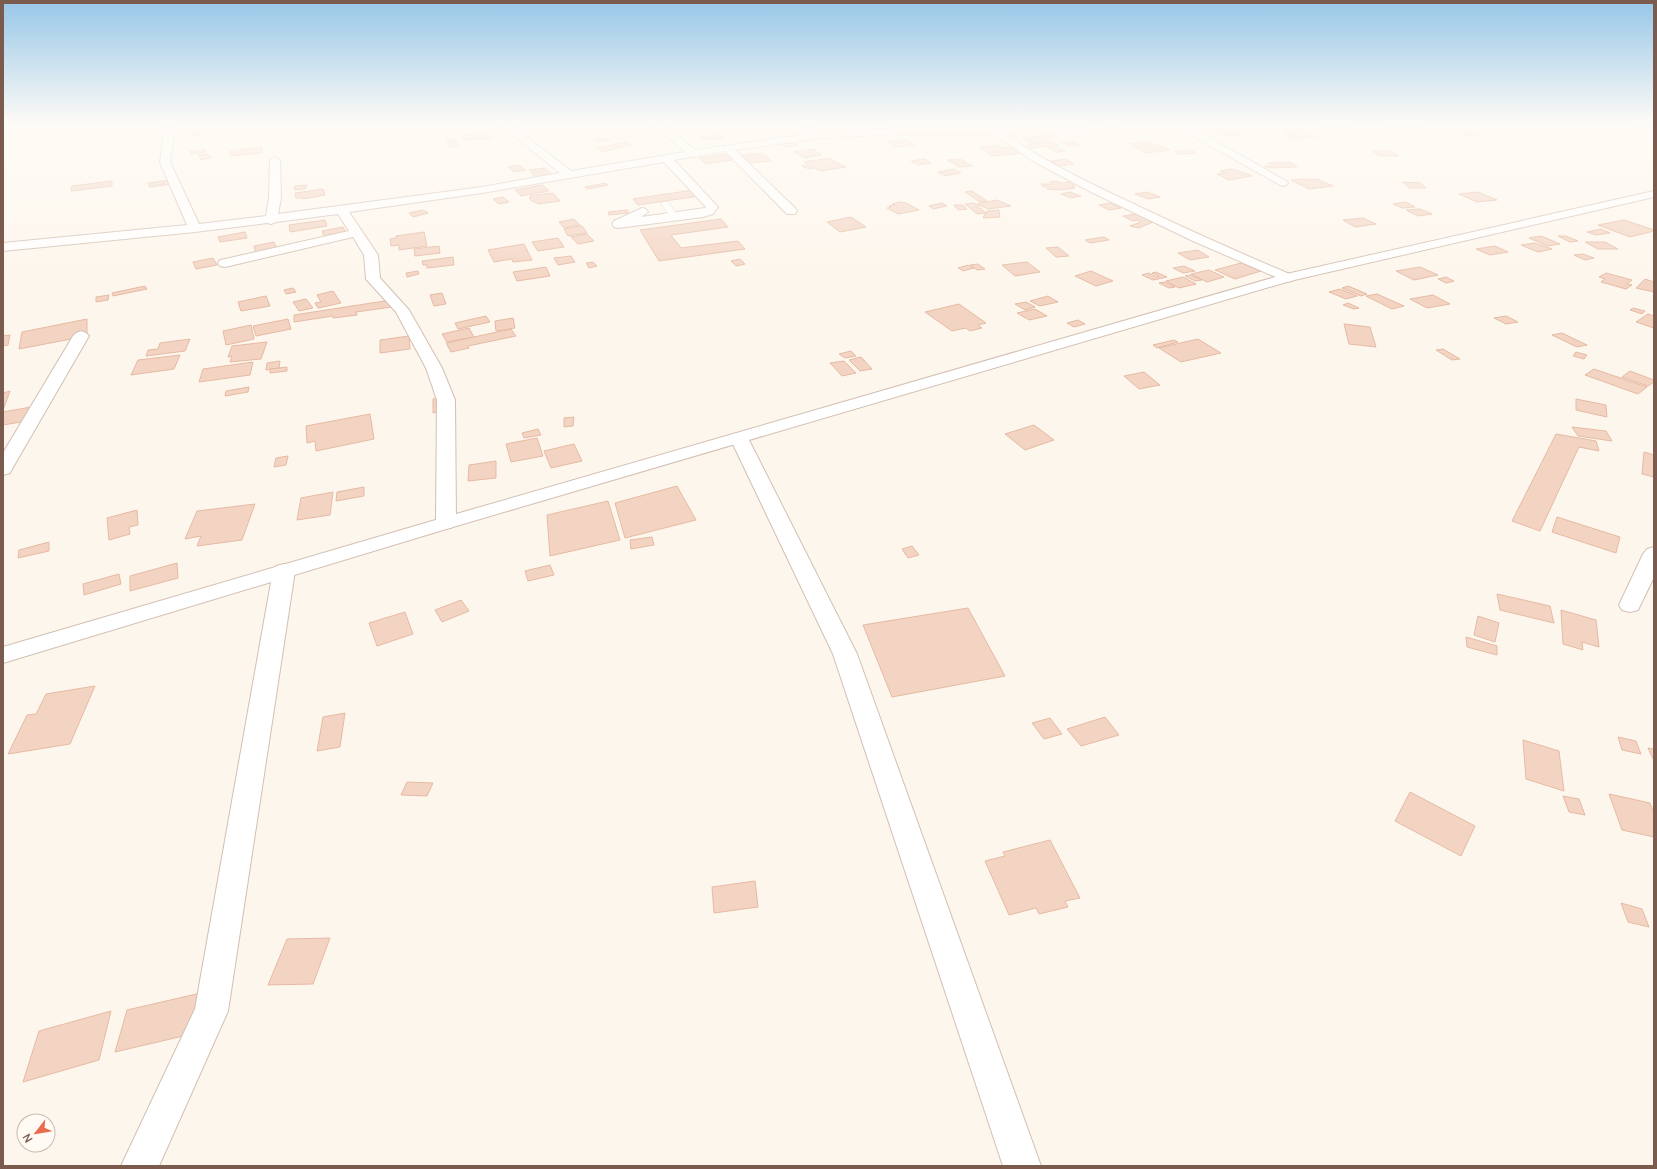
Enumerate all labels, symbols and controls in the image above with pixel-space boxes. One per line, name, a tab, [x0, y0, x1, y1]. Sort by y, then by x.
north arrow	[16, 1113, 56, 1153]
text: N	[18, 1131, 35, 1146]

